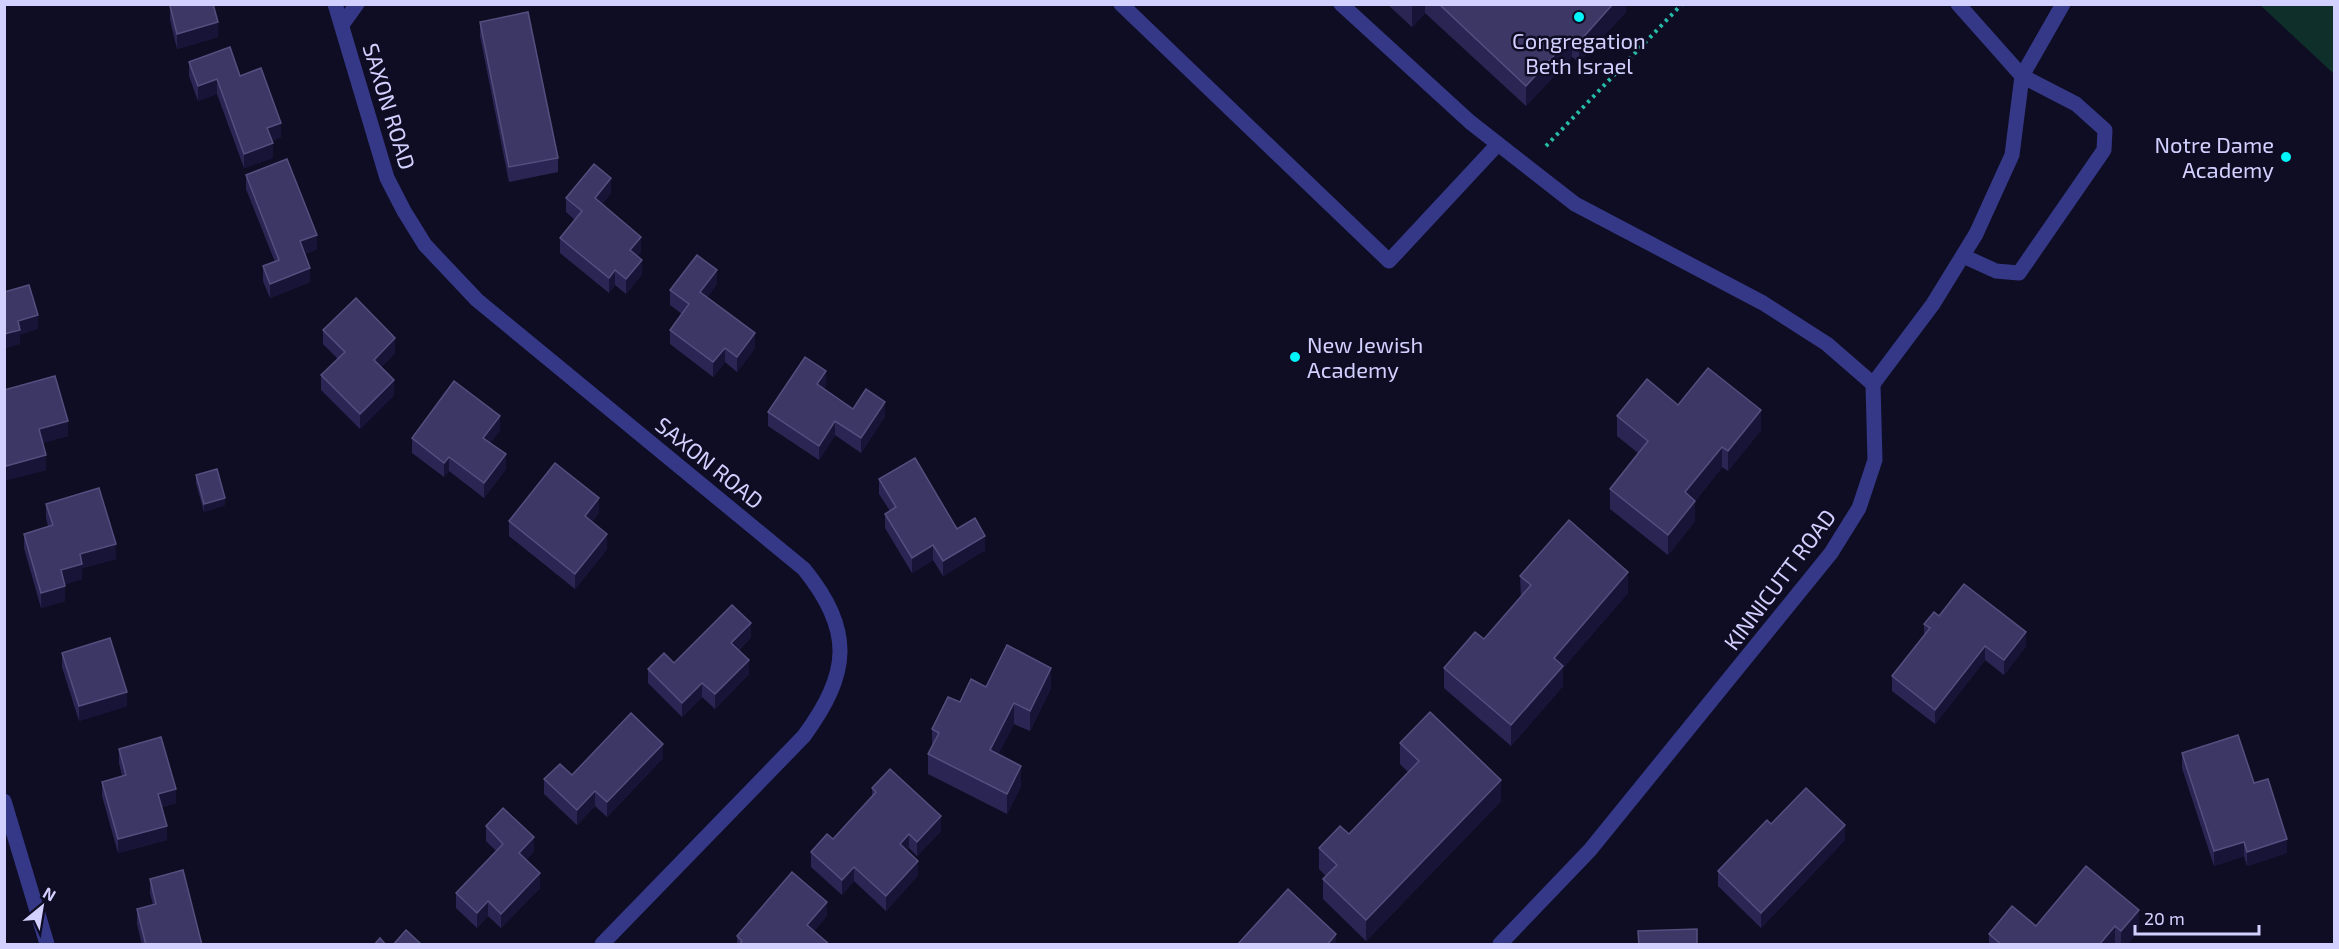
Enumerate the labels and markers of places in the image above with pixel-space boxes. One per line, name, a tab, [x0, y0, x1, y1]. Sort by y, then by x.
marker: Congregation Beth Israel	[1572, 10, 1586, 24]
place label: Congregation Beth Israel	[1512, 27, 1646, 78]
place label: Notre Dame Academy	[2155, 131, 2274, 182]
marker: Notre Dame Academy	[2279, 150, 2293, 164]
place label: New Jewish Academy	[1307, 331, 1423, 382]
marker: New Jewish Academy	[1288, 350, 1302, 364]

